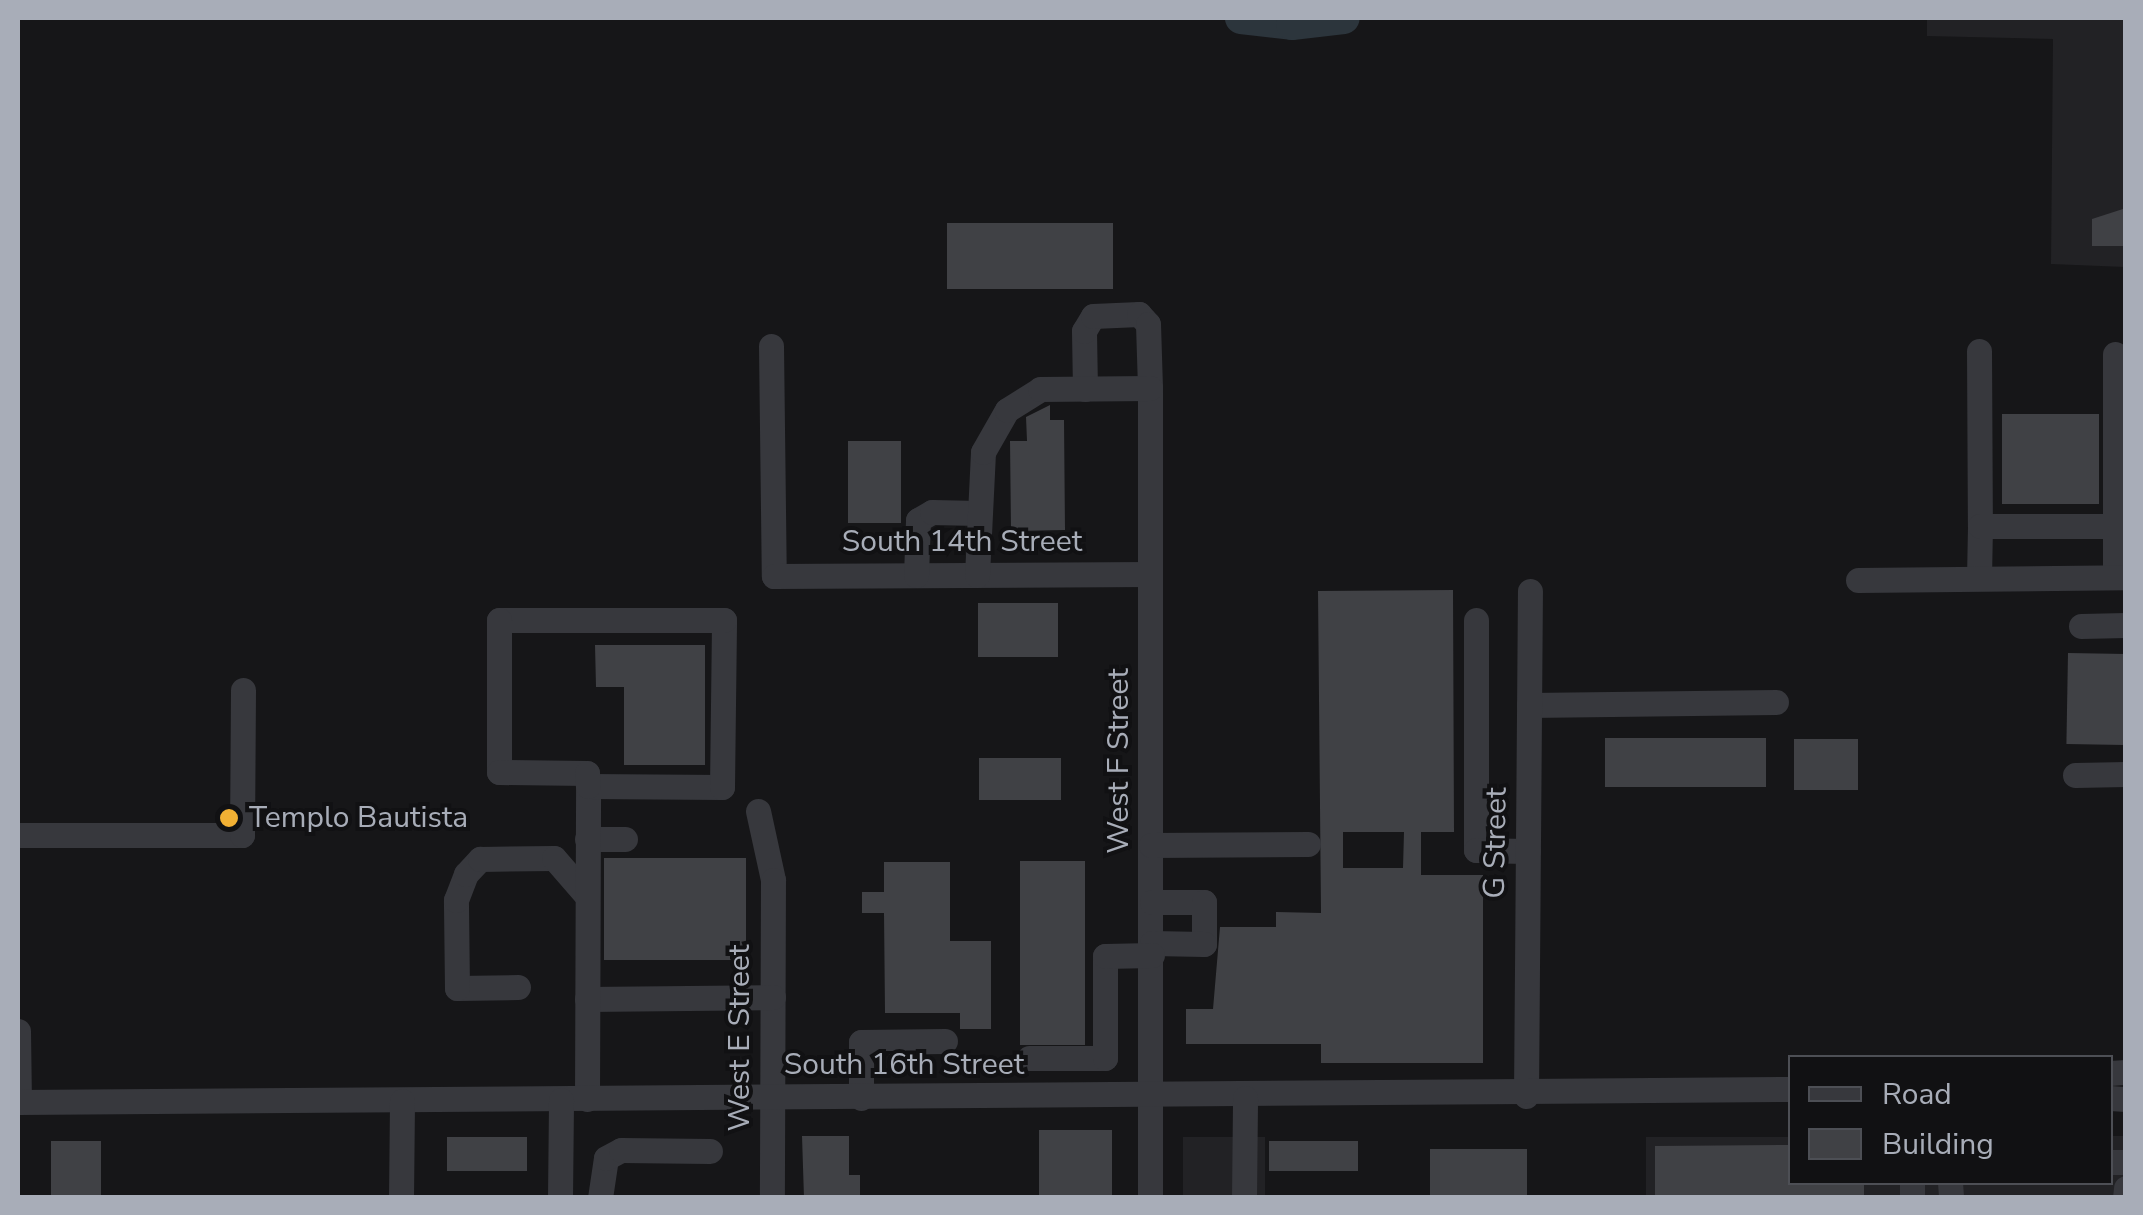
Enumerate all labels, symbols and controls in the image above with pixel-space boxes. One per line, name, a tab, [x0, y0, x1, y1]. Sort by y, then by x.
street label: South 14th Street	[842, 524, 1082, 560]
street label: West F Street	[1101, 668, 1137, 854]
street label: G Street	[1477, 787, 1515, 899]
place label: Templo Bautista	[249, 800, 468, 836]
marker: Templo Bautista	[218, 807, 240, 829]
street label: West E Street	[722, 945, 758, 1131]
street label: South 16th Street	[784, 1047, 1024, 1083]
legend	[1788, 1055, 2113, 1185]
text: Road	[1882, 1074, 1952, 1115]
text: Building	[1882, 1124, 1994, 1165]

